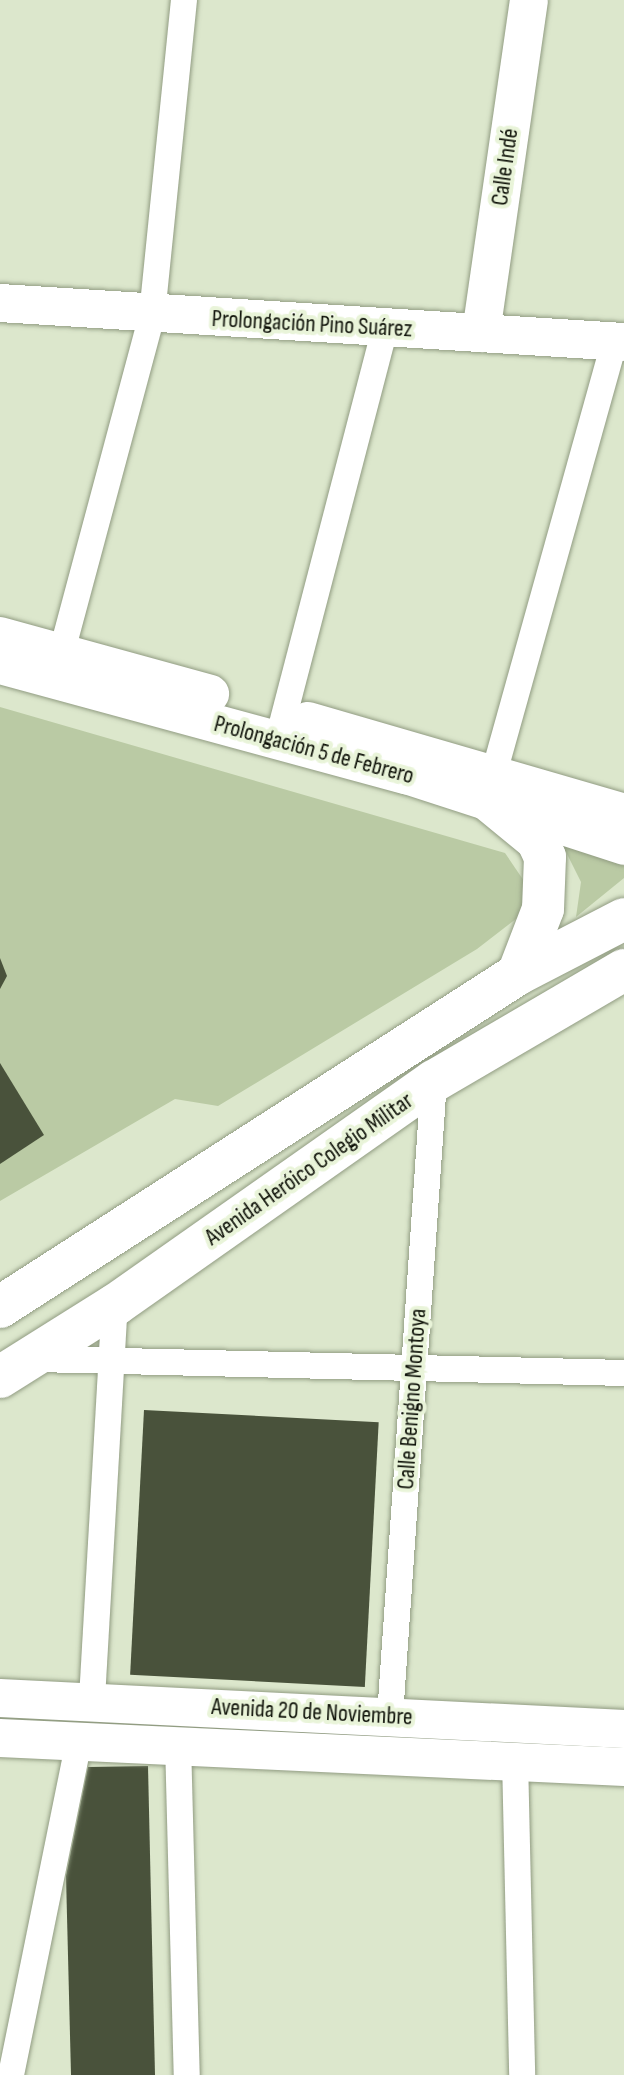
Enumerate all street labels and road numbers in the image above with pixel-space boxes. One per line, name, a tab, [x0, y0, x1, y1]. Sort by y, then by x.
street label: Calle Indé	[485, 127, 525, 207]
street label: Prolongación Pino Suárez	[211, 304, 413, 344]
street label: Prolongación 5 de Febrero	[211, 709, 417, 791]
street label: Avenida Heróico Colegio Militar	[199, 1086, 419, 1252]
street label: Calle Benigno Montoya	[391, 1308, 433, 1490]
street label: Avenida 20 de Noviembre	[211, 1692, 413, 1732]

